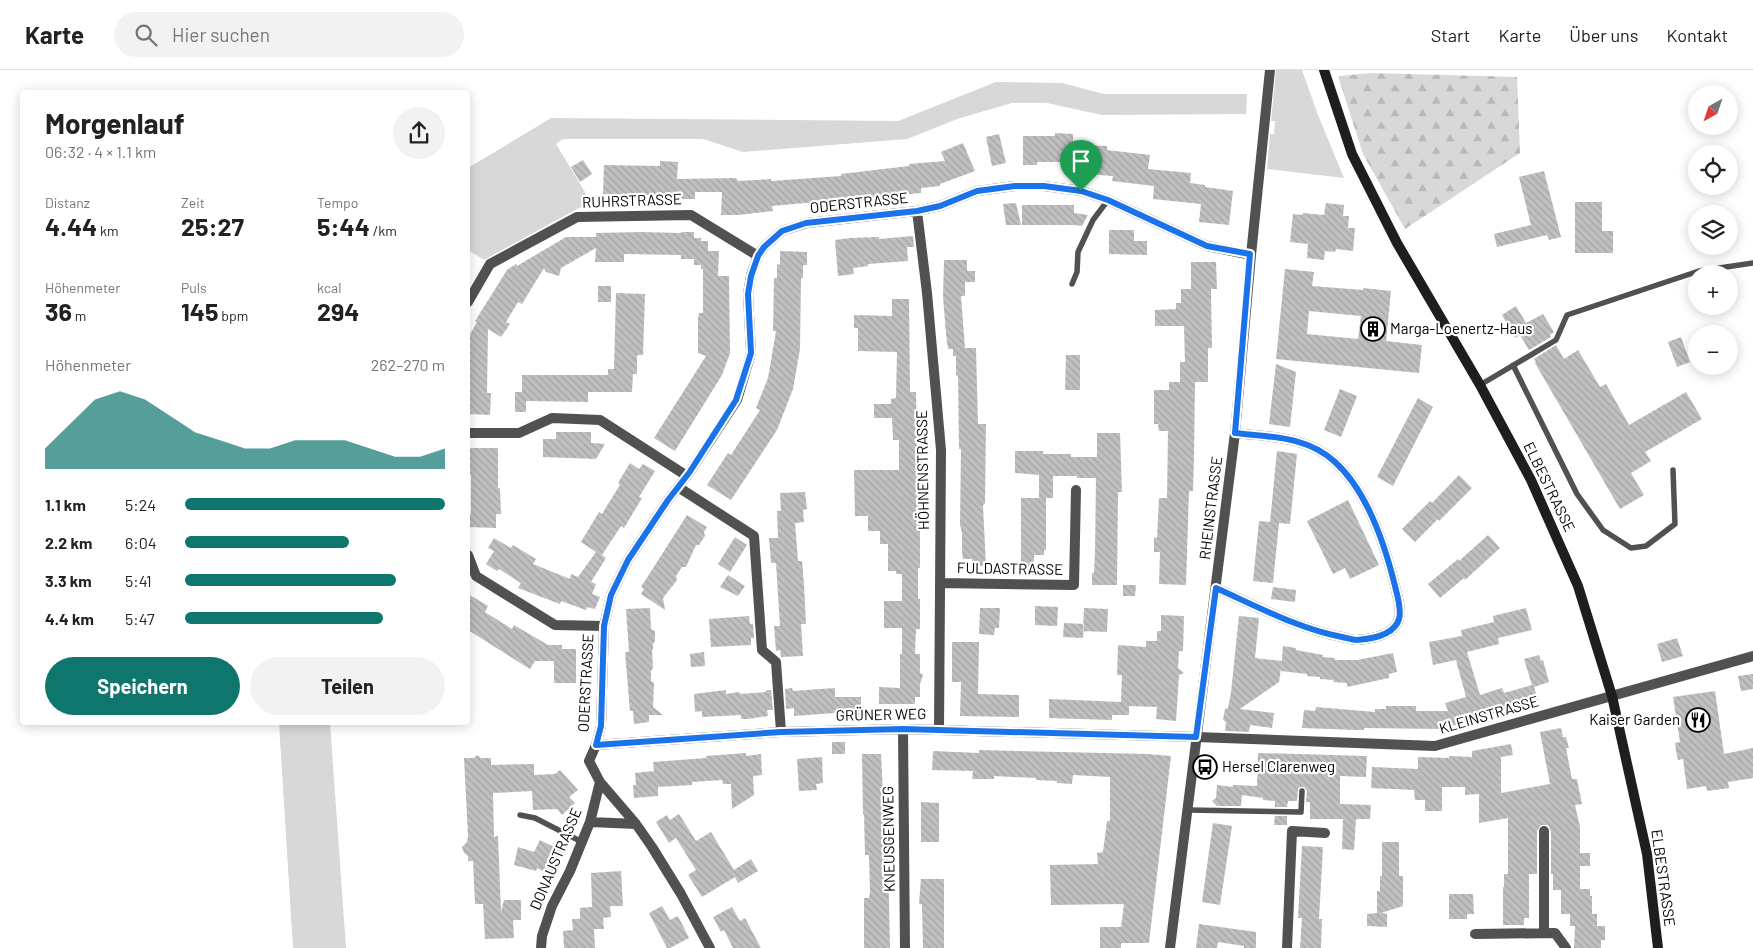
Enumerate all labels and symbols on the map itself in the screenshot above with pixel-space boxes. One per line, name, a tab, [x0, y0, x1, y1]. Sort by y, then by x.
north arrow	[1688, 85, 1738, 135]
pin	[1060, 140, 1102, 191]
street label: ODERSTRASSE	[809, 188, 909, 216]
street label: RUHRSTRASSE	[582, 189, 682, 211]
building icon: Marga-Loenertz-Haus	[1360, 316, 1386, 342]
place label: Marga-Loenertz-Haus	[1390, 319, 1532, 337]
street label: HÖHNENSTRASSE	[912, 410, 932, 530]
street label: ELBESTRASSE	[1520, 439, 1579, 535]
street label: RHEINSTRASSE	[1195, 455, 1225, 561]
street label: FULDASTRASSE	[957, 558, 1063, 578]
street label: ODERSTRASSE	[573, 633, 597, 733]
street label: KLEINSTRASSE	[1437, 691, 1541, 737]
street label: GRÜNER WEG	[836, 704, 926, 724]
restaurant icon: Kaiser Garden	[1685, 707, 1711, 733]
place label: Kaiser Garden	[1589, 710, 1680, 728]
bus stop icon: Hersel Clarenweg	[1192, 754, 1218, 780]
place label: Hersel Clarenweg	[1222, 757, 1335, 775]
street label: KNEUSGENWEG	[878, 786, 898, 892]
street label: DONAUSTRASSE	[525, 805, 585, 912]
street label: ELBESTRASSE	[1648, 828, 1680, 928]

